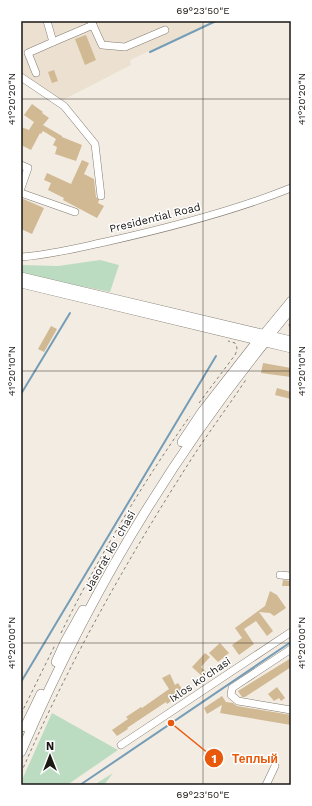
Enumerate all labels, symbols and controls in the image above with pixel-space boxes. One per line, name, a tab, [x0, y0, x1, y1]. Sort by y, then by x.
text: 69°23'50"E	[176, 5, 230, 16]
text: 41°20'20"N	[6, 73, 17, 125]
text: 41°20'20"N	[296, 73, 307, 125]
street label: Presidential Road	[108, 200, 202, 236]
text: 41°20'10"N	[6, 346, 17, 396]
text: 41°20'10"N	[296, 346, 307, 396]
street label: Jasorat koʻchasi	[82, 508, 138, 593]
text: 41°20'00"N	[6, 617, 17, 669]
text: 41°20'00"N	[296, 617, 307, 669]
street label: Ixlos ko'chasi	[167, 655, 233, 705]
north arrow	[30, 736, 70, 776]
text: N	[46, 740, 54, 753]
callout: Теплый	[204, 746, 286, 770]
text: 1	[211, 752, 217, 766]
text: Теплый	[232, 752, 278, 766]
text: 69°23'50"E	[176, 789, 230, 800]

